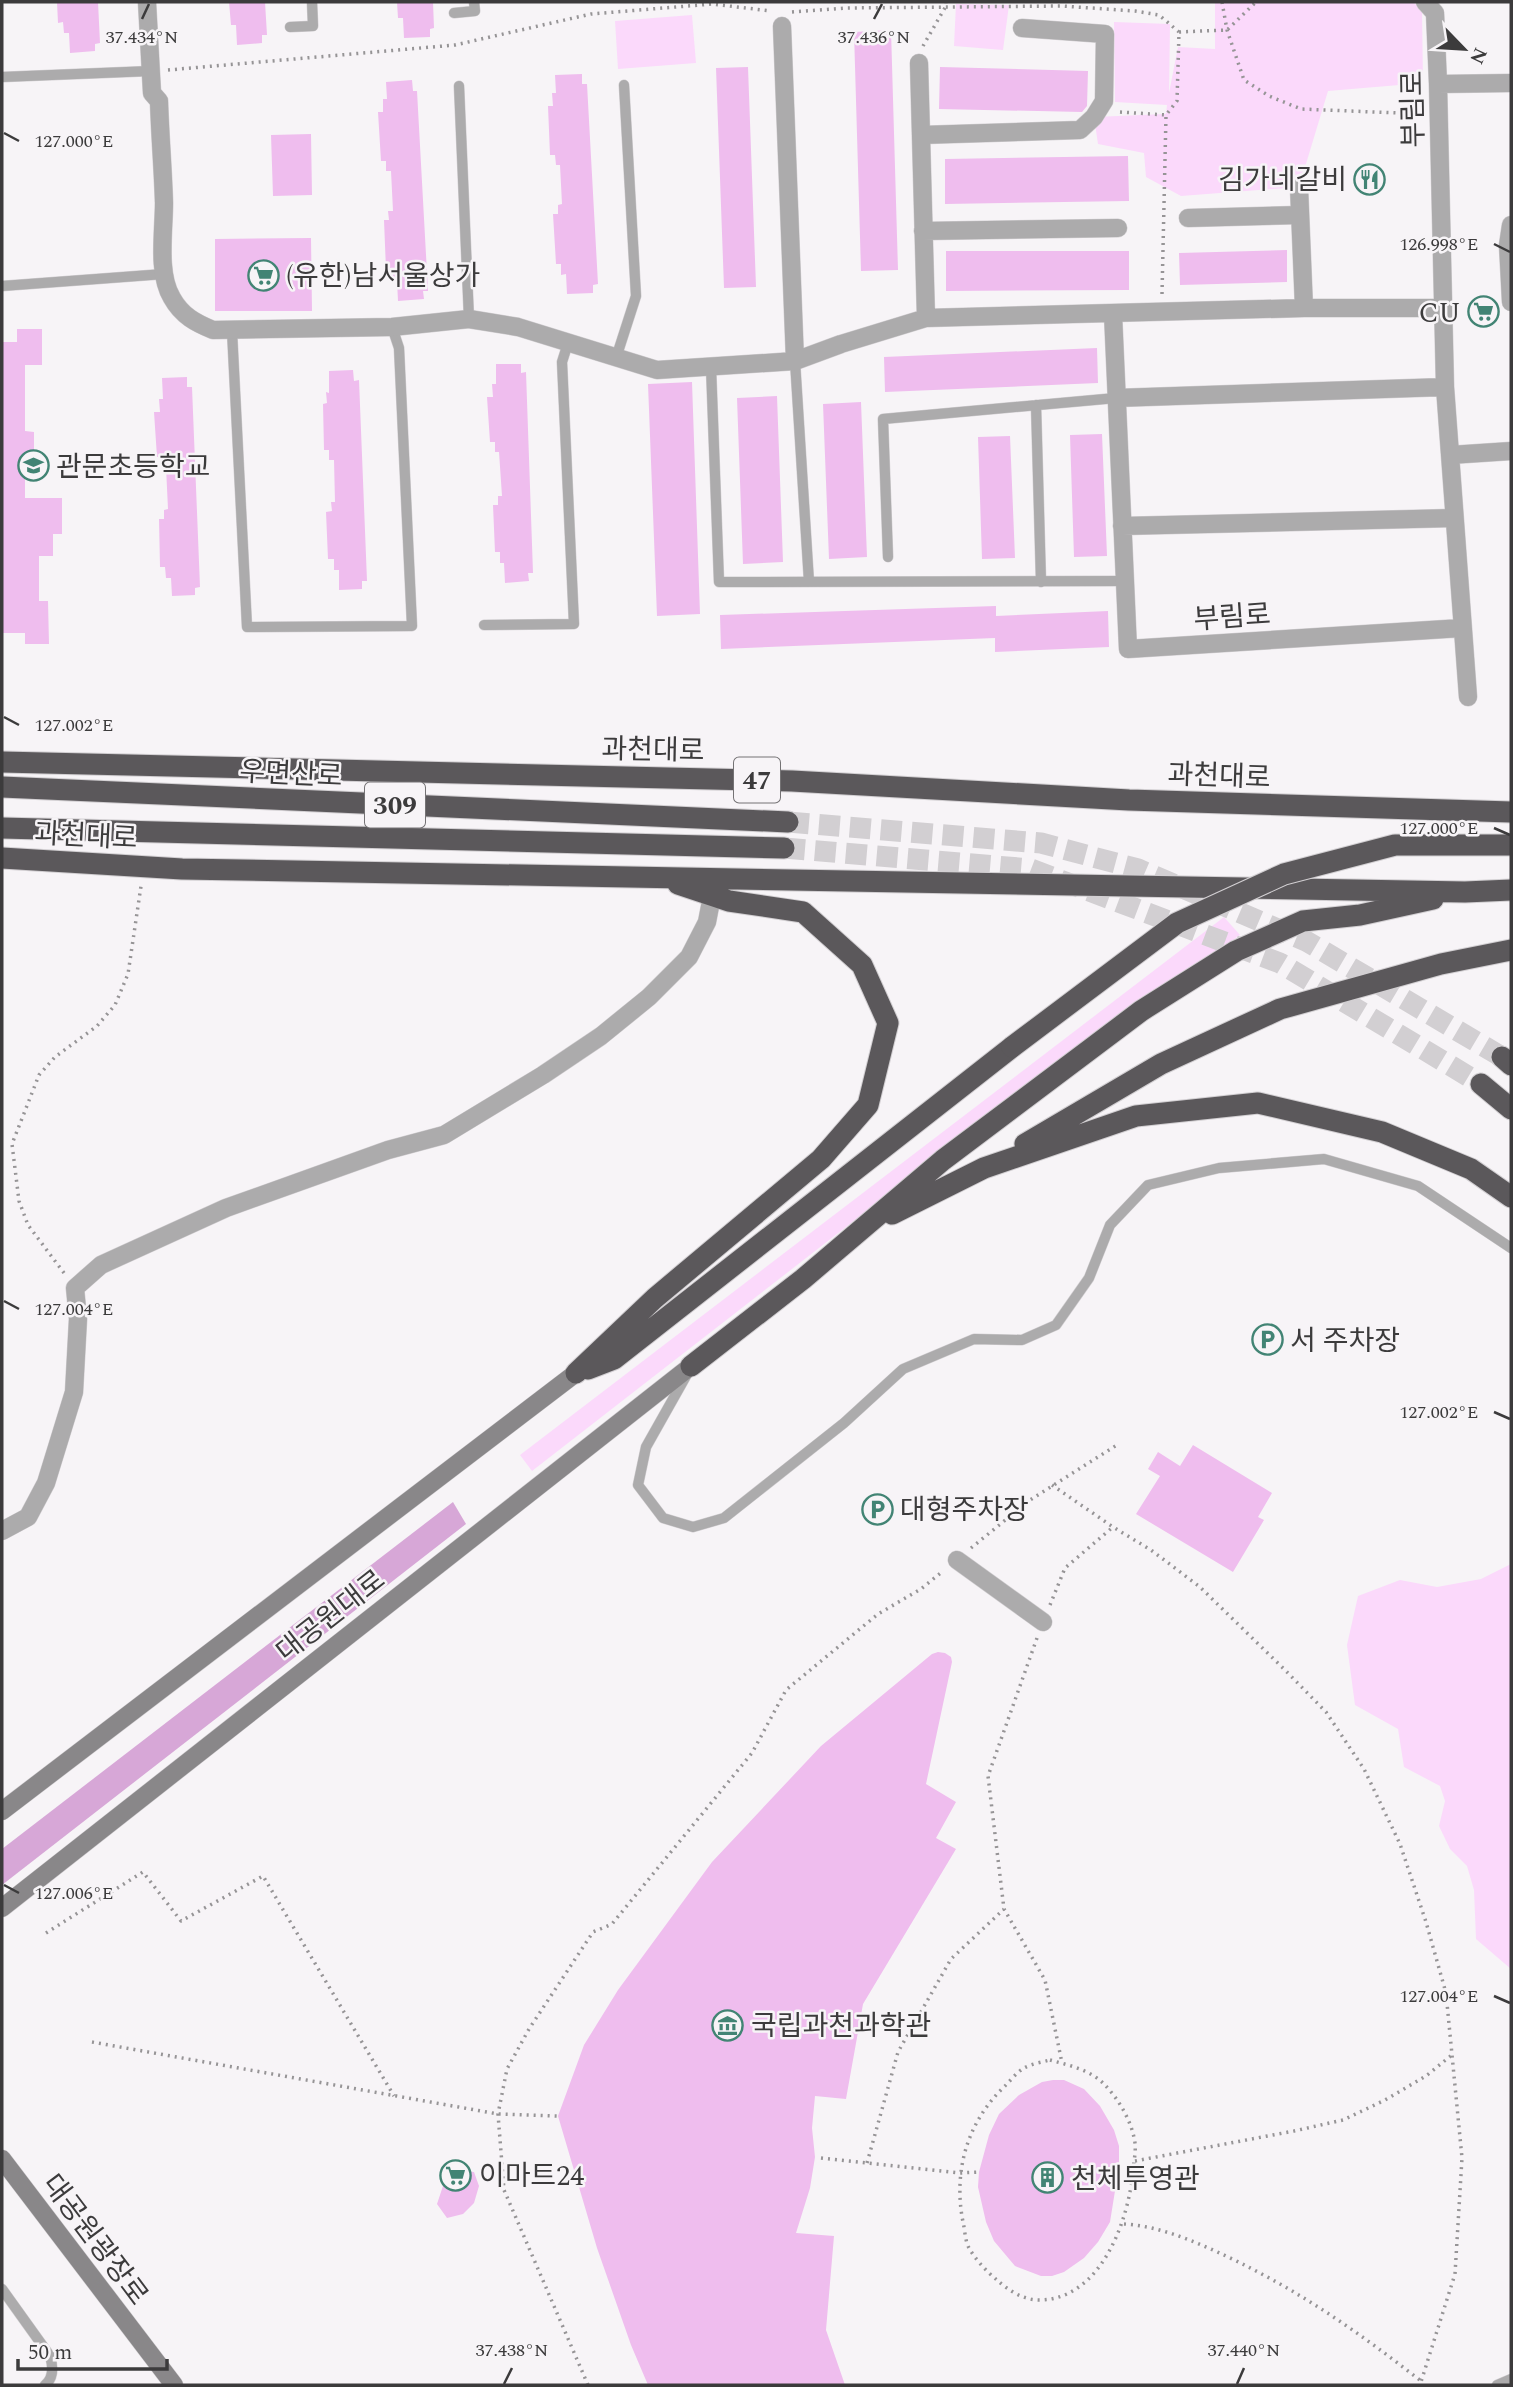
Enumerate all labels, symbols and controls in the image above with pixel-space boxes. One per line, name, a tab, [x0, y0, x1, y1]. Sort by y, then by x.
north arrow	[1429, 14, 1499, 84]
text: 37.434°N	[106, 24, 178, 51]
text: 37.436°N	[838, 24, 910, 51]
text: N	[1462, 42, 1494, 69]
street label: 부림로	[1391, 70, 1436, 148]
text: 127.000°E	[34, 128, 114, 155]
place label: 김가네갈비	[1218, 159, 1347, 202]
restaurant icon: 김가네갈비	[1353, 162, 1387, 196]
text: 126.998°E	[1399, 231, 1479, 258]
place label: (유한)남서울상가	[286, 255, 480, 298]
supermarket icon: (유한)남서울상가	[246, 258, 280, 292]
place label: CU	[1419, 292, 1461, 335]
supermarket icon: CU	[1467, 295, 1501, 329]
place label: 관문초등학교	[56, 446, 211, 489]
school or university icon: 관문초등학교	[16, 449, 50, 483]
street label: 부림로	[1192, 593, 1272, 642]
text: 127.002°E	[34, 712, 114, 739]
street label: 과천대로	[601, 728, 705, 773]
street label: 우면산로	[238, 750, 343, 799]
street label: 과천대로	[1167, 753, 1271, 800]
road number: 47	[734, 758, 780, 802]
road number: 309	[365, 782, 425, 828]
street label: 과천대로	[33, 812, 138, 861]
text: 127.000°E	[1399, 815, 1479, 842]
text: 127.004°E	[34, 1296, 114, 1323]
place label: 서 주차장	[1290, 1320, 1400, 1363]
parking icon: 서 주차장	[1250, 1323, 1284, 1357]
text: 127.002°E	[1399, 1399, 1479, 1426]
place label: 대형주차장	[900, 1489, 1029, 1532]
parking icon: 대형주차장	[860, 1492, 894, 1526]
street label: 대공원대로	[267, 1560, 395, 1673]
text: 127.006°E	[34, 1880, 114, 1907]
text: 127.004°E	[1399, 1983, 1479, 2010]
place label: 국립과천과학관	[751, 2005, 931, 2048]
museum icon: 국립과천과학관	[711, 2008, 745, 2042]
place label: 이마트24	[479, 2155, 584, 2198]
supermarket icon: 이마트24	[439, 2158, 473, 2192]
place label: 천체투영관	[1071, 2158, 1200, 2201]
building icon: 천체투영관	[1031, 2161, 1065, 2195]
street label: 대공원광장로	[31, 2165, 158, 2315]
scale bar	[18, 2328, 166, 2372]
text: 50 m	[28, 2337, 72, 2369]
text: 37.438°N	[476, 2337, 548, 2364]
text: 37.440°N	[1208, 2337, 1280, 2364]

